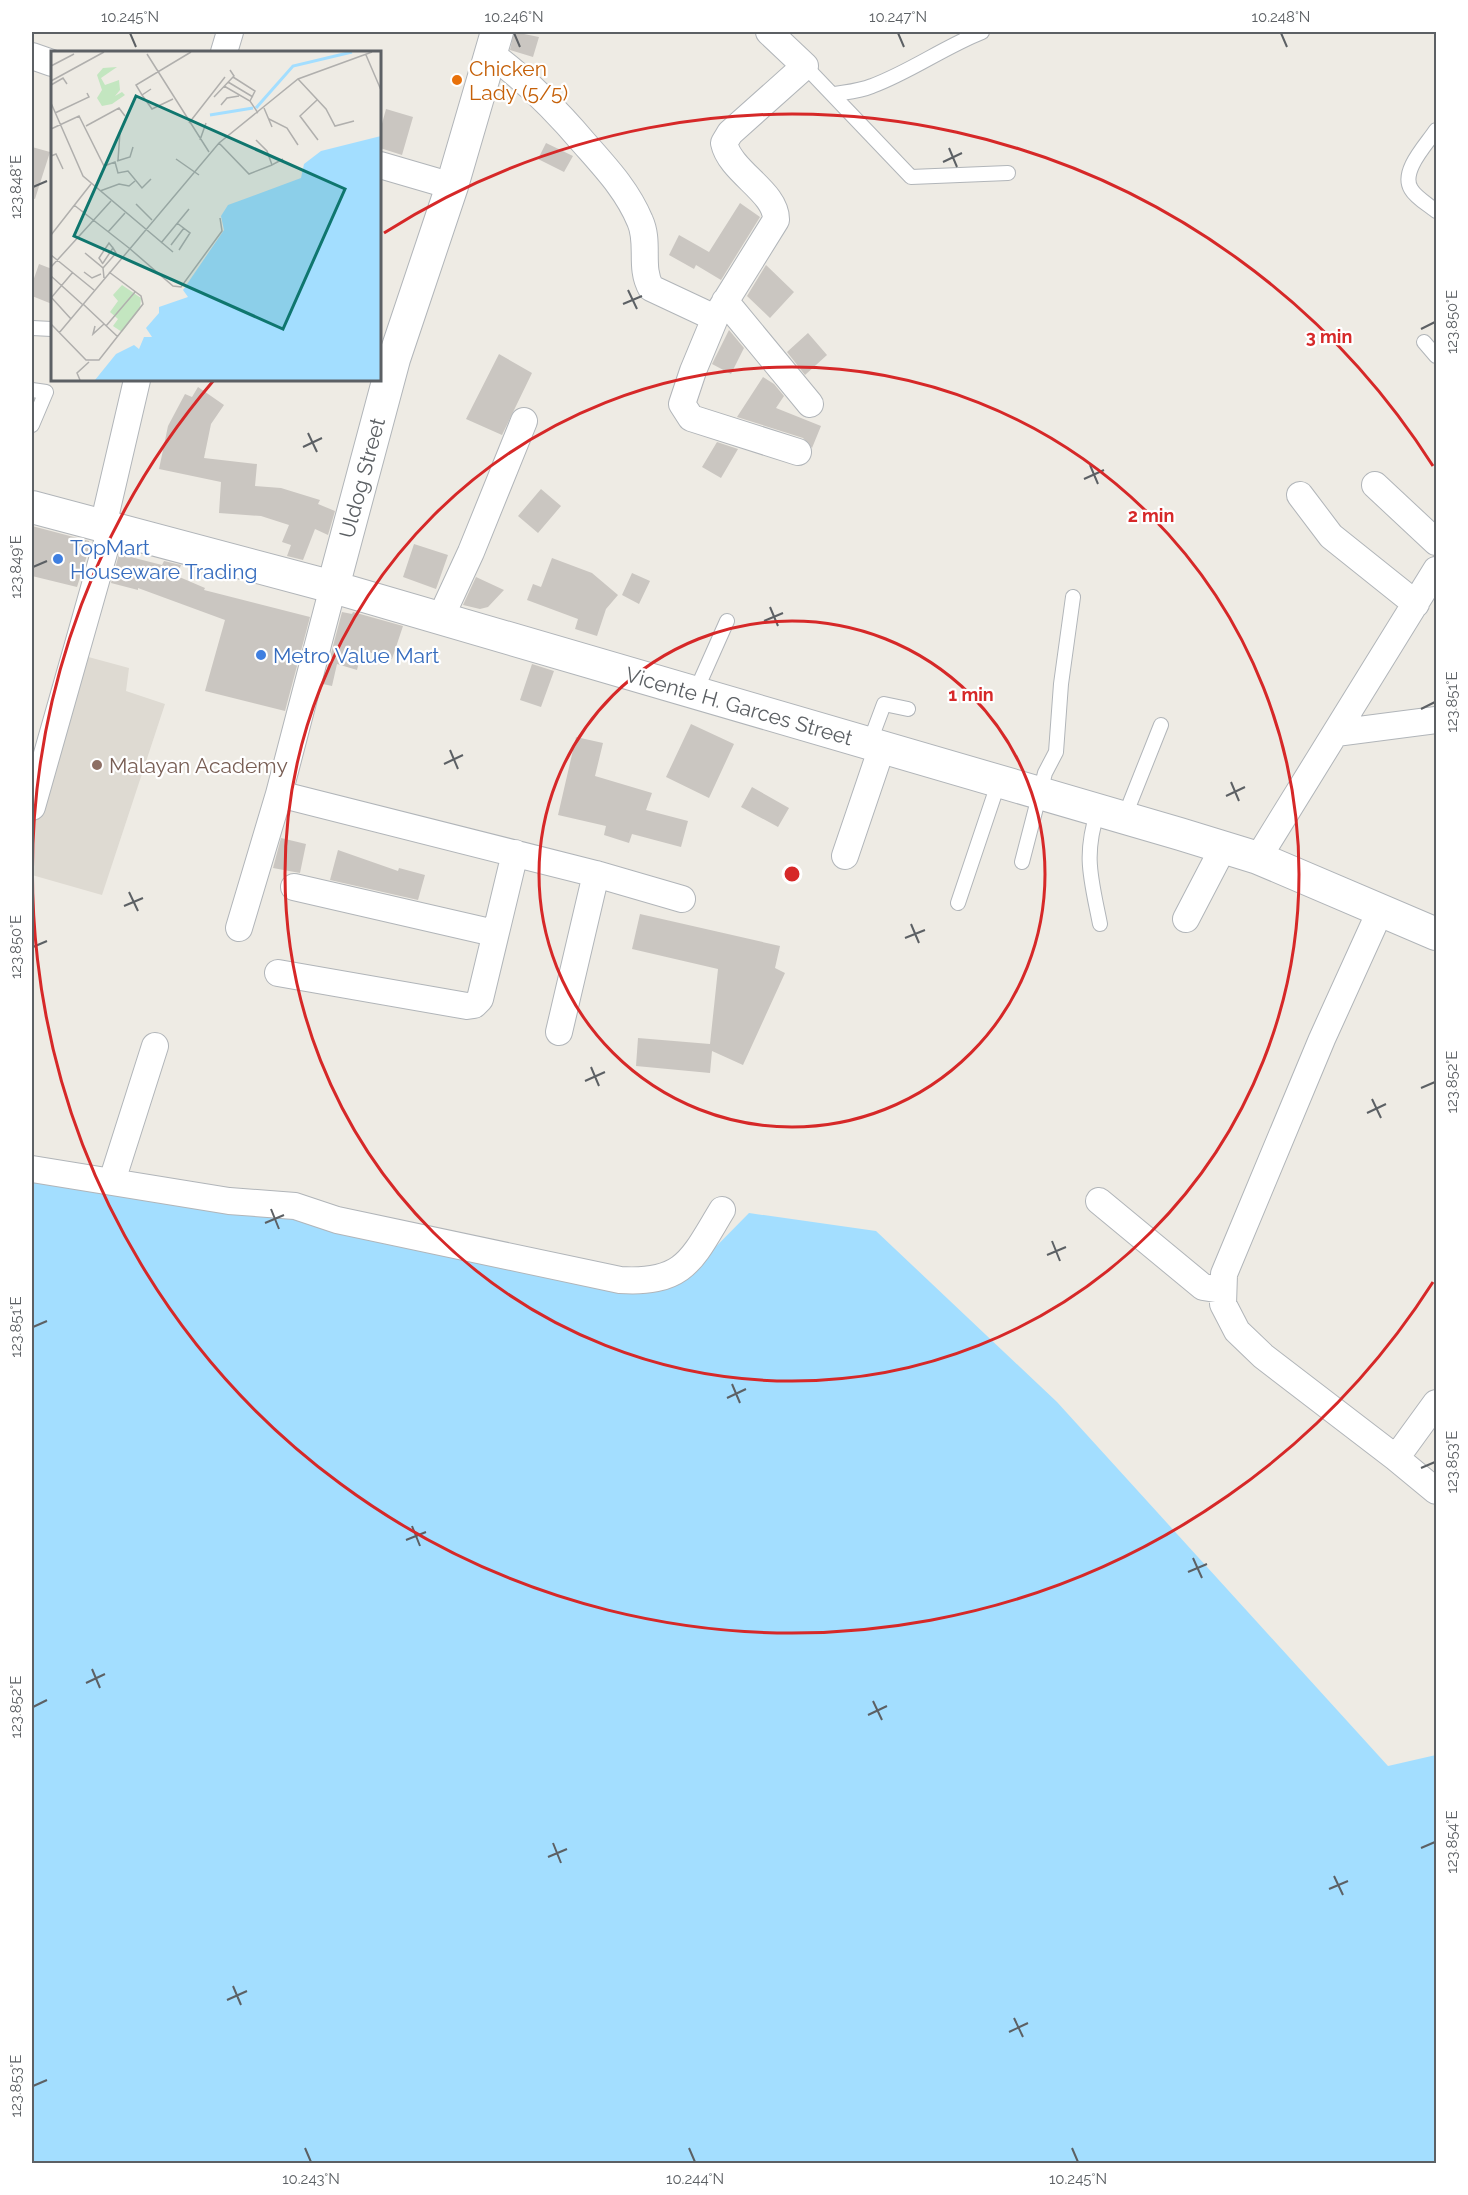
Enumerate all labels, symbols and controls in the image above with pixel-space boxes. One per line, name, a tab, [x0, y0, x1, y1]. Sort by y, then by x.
text: 10.245°N	[101, 8, 159, 26]
text: 10.246°N	[484, 8, 544, 26]
text: 10.247°N	[869, 8, 927, 26]
text: 10.248°N	[1252, 8, 1310, 26]
inset map	[51, 51, 381, 381]
place label: Chicken Lady (5/5)	[469, 56, 568, 105]
marker: Chicken Lady (5/5)	[450, 73, 464, 87]
text: 123.848°E	[7, 155, 25, 219]
text: 123.850°E	[1443, 290, 1461, 354]
text: 3 min	[1306, 326, 1352, 347]
street label: Uldog Street	[334, 415, 390, 541]
text: 2 min	[1128, 505, 1174, 526]
text: 123.849°E	[7, 535, 25, 599]
place label: TopMart Houseware Trading	[70, 535, 257, 584]
marker: TopMart Houseware Trading	[51, 552, 65, 566]
place label: Metro Value Mart	[273, 643, 439, 668]
marker: Metro Value Mart	[254, 648, 268, 662]
street label: Vicente H. Garces Street	[623, 662, 855, 750]
text: 123.851°E	[1443, 671, 1461, 733]
text: 1 min	[948, 684, 994, 705]
place label: Malayan Academy	[109, 753, 288, 778]
marker: Malayan Academy	[90, 758, 104, 772]
centre of rings	[782, 864, 802, 884]
text: 123.850°E	[7, 915, 25, 979]
text: 123.852°E	[1443, 1051, 1461, 1113]
text: 123.851°E	[7, 1296, 25, 1358]
text: 123.853°E	[1443, 1431, 1461, 1493]
text: 123.852°E	[7, 1676, 25, 1738]
text: 123.854°E	[1443, 1810, 1461, 1874]
text: 123.853°E	[7, 2055, 25, 2117]
text: 10.243°N	[282, 2170, 340, 2188]
text: 10.244°N	[666, 2170, 724, 2188]
text: 10.245°N	[1049, 2170, 1107, 2188]

